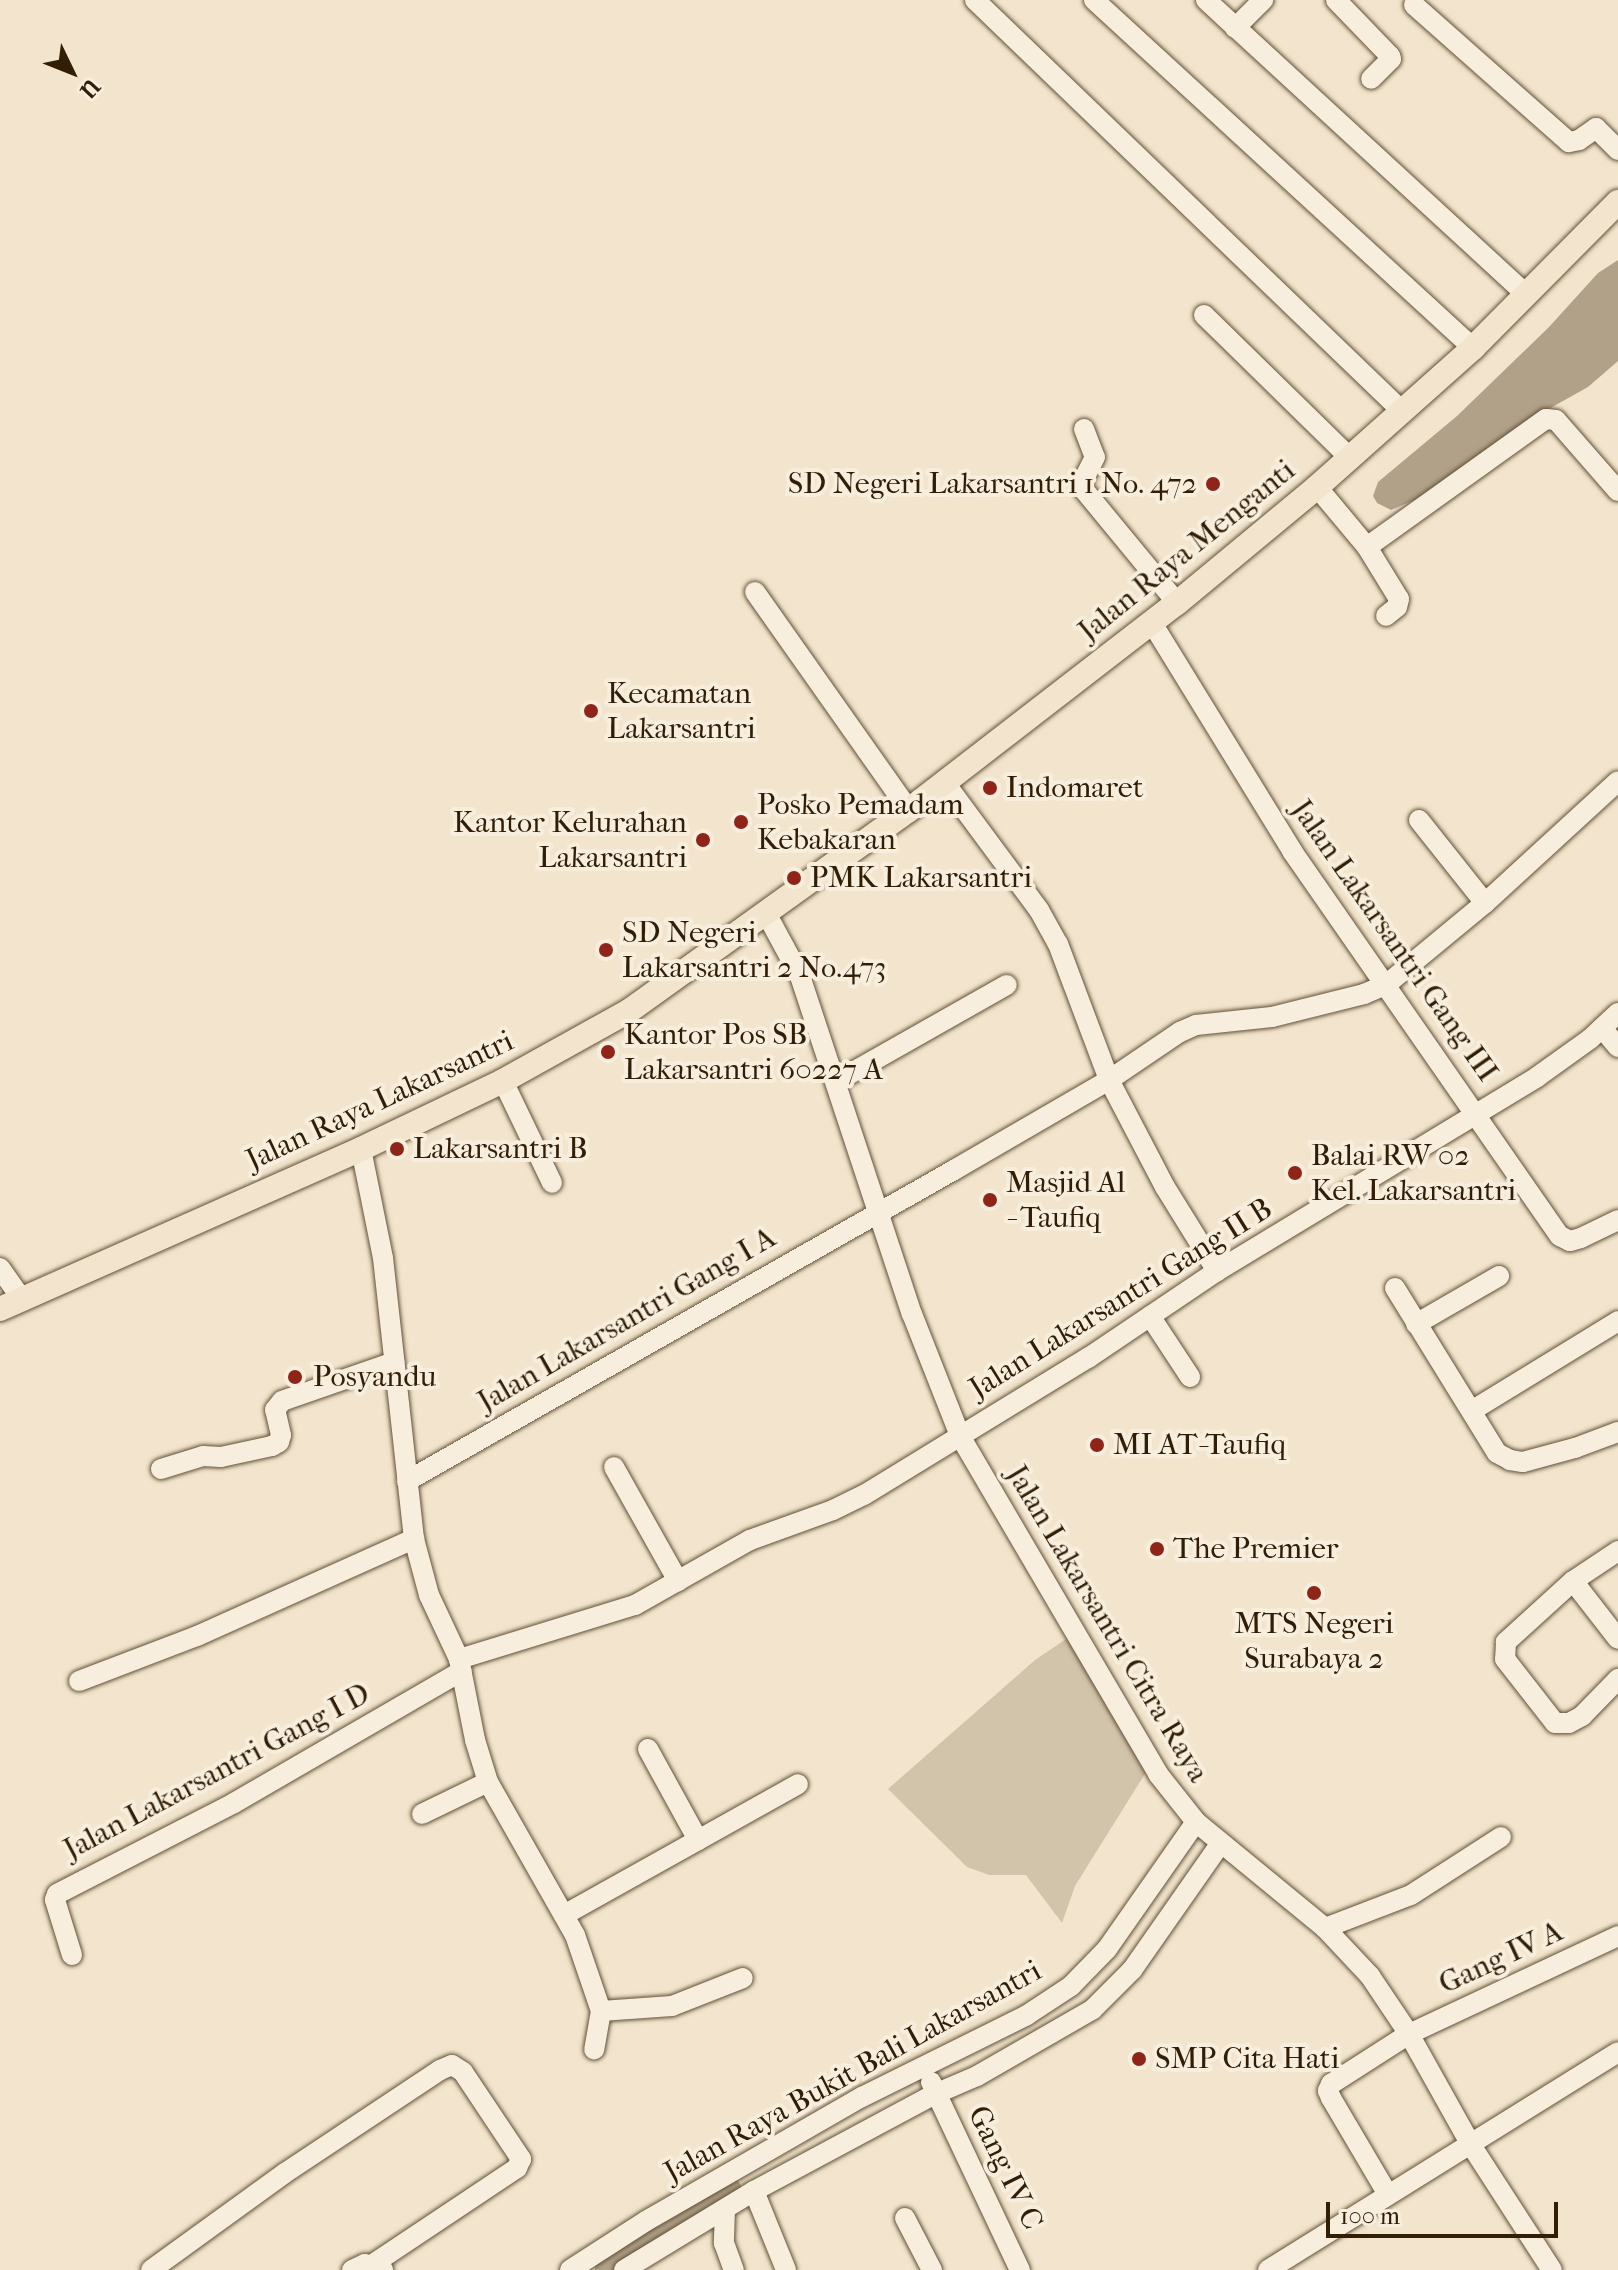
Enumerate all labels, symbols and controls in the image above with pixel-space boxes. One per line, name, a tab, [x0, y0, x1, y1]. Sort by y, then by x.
north arrow	[32, 32, 112, 112]
text: U	[74, 73, 105, 103]
street label: Jalan Raya Menganti	[1071, 453, 1303, 649]
place label: SD Negeri Lakarsantri 1 No. 472	[788, 466, 1197, 502]
marker: SD Negeri Lakarsantri 1 No. 472	[1204, 475, 1222, 493]
place label: Kecamatan Lakarsantri	[607, 676, 756, 746]
marker: Kecamatan Lakarsantri	[582, 702, 600, 720]
place label: Indomaret	[1006, 770, 1143, 806]
marker: Indomaret	[981, 779, 999, 797]
place label: Posko Pemadam Kebakaran	[757, 787, 964, 858]
street label: Jalan Lakarsantri Gang III	[1283, 793, 1505, 1089]
place label: Kantor Kelurahan Lakarsantri	[453, 805, 687, 876]
marker: Posko Pemadam Kebakaran	[732, 813, 750, 831]
marker: Kantor Kelurahan Lakarsantri	[694, 831, 712, 849]
place label: PMK Lakarsantri	[810, 860, 1032, 896]
marker: PMK Lakarsantri	[785, 869, 803, 887]
place label: SD Negeri Lakarsantri 2 No.473	[622, 915, 886, 986]
marker: SD Negeri Lakarsantri 2 No.473	[597, 941, 615, 959]
place label: Kantor Pos SB Lakarsantri 60227 A	[624, 1017, 883, 1088]
street label: Jalan Raya Lakarsantri	[241, 1023, 519, 1179]
marker: Kantor Pos SB Lakarsantri 60227 A	[599, 1043, 617, 1061]
place label: Lakarsantri B	[413, 1131, 587, 1167]
place label: Balai RW 02 Kel. Lakarsantri	[1311, 1138, 1516, 1208]
marker: Lakarsantri B	[388, 1140, 406, 1158]
marker: Balai RW 02 Kel. Lakarsantri	[1286, 1164, 1304, 1182]
place label: Masjid Al - Taufiq	[1006, 1165, 1125, 1236]
street label: Jalan Lakarsantri Gang II B	[963, 1191, 1279, 1407]
marker: Masjid Al - Taufiq	[981, 1191, 999, 1209]
street label: Jalan Lakarsantri Gang I A	[472, 1220, 782, 1420]
place label: Posyandu	[313, 1359, 437, 1395]
marker: Posyandu	[284, 1366, 306, 1388]
place label: MI AT-Taufiq	[1113, 1427, 1286, 1463]
marker: MI AT-Taufiq	[1088, 1436, 1106, 1454]
street label: Jalan Lakarsantri Citra Raya	[998, 1459, 1216, 1789]
place label: The Premier	[1173, 1531, 1339, 1567]
marker: The Premier	[1148, 1540, 1166, 1558]
marker: MTS Negeri Surabaya 2	[1305, 1584, 1323, 1602]
place label: MTS Negeri Surabaya 2	[1234, 1606, 1394, 1676]
street label: Jalan Lakarsantri Gang I D	[58, 1676, 376, 1868]
street label: Gang IV A	[1433, 1914, 1569, 2002]
street label: Jalan Raya Bukit Bali Lakarsantri	[658, 1953, 1048, 2191]
place label: SMP Cita Hati	[1155, 2041, 1339, 2077]
marker: SMP Cita Hati	[1130, 2050, 1148, 2068]
street label: Gang IV C	[960, 2100, 1050, 2236]
scale bar	[1330, 2186, 1562, 2236]
text: 100 m	[1340, 2202, 1400, 2230]

